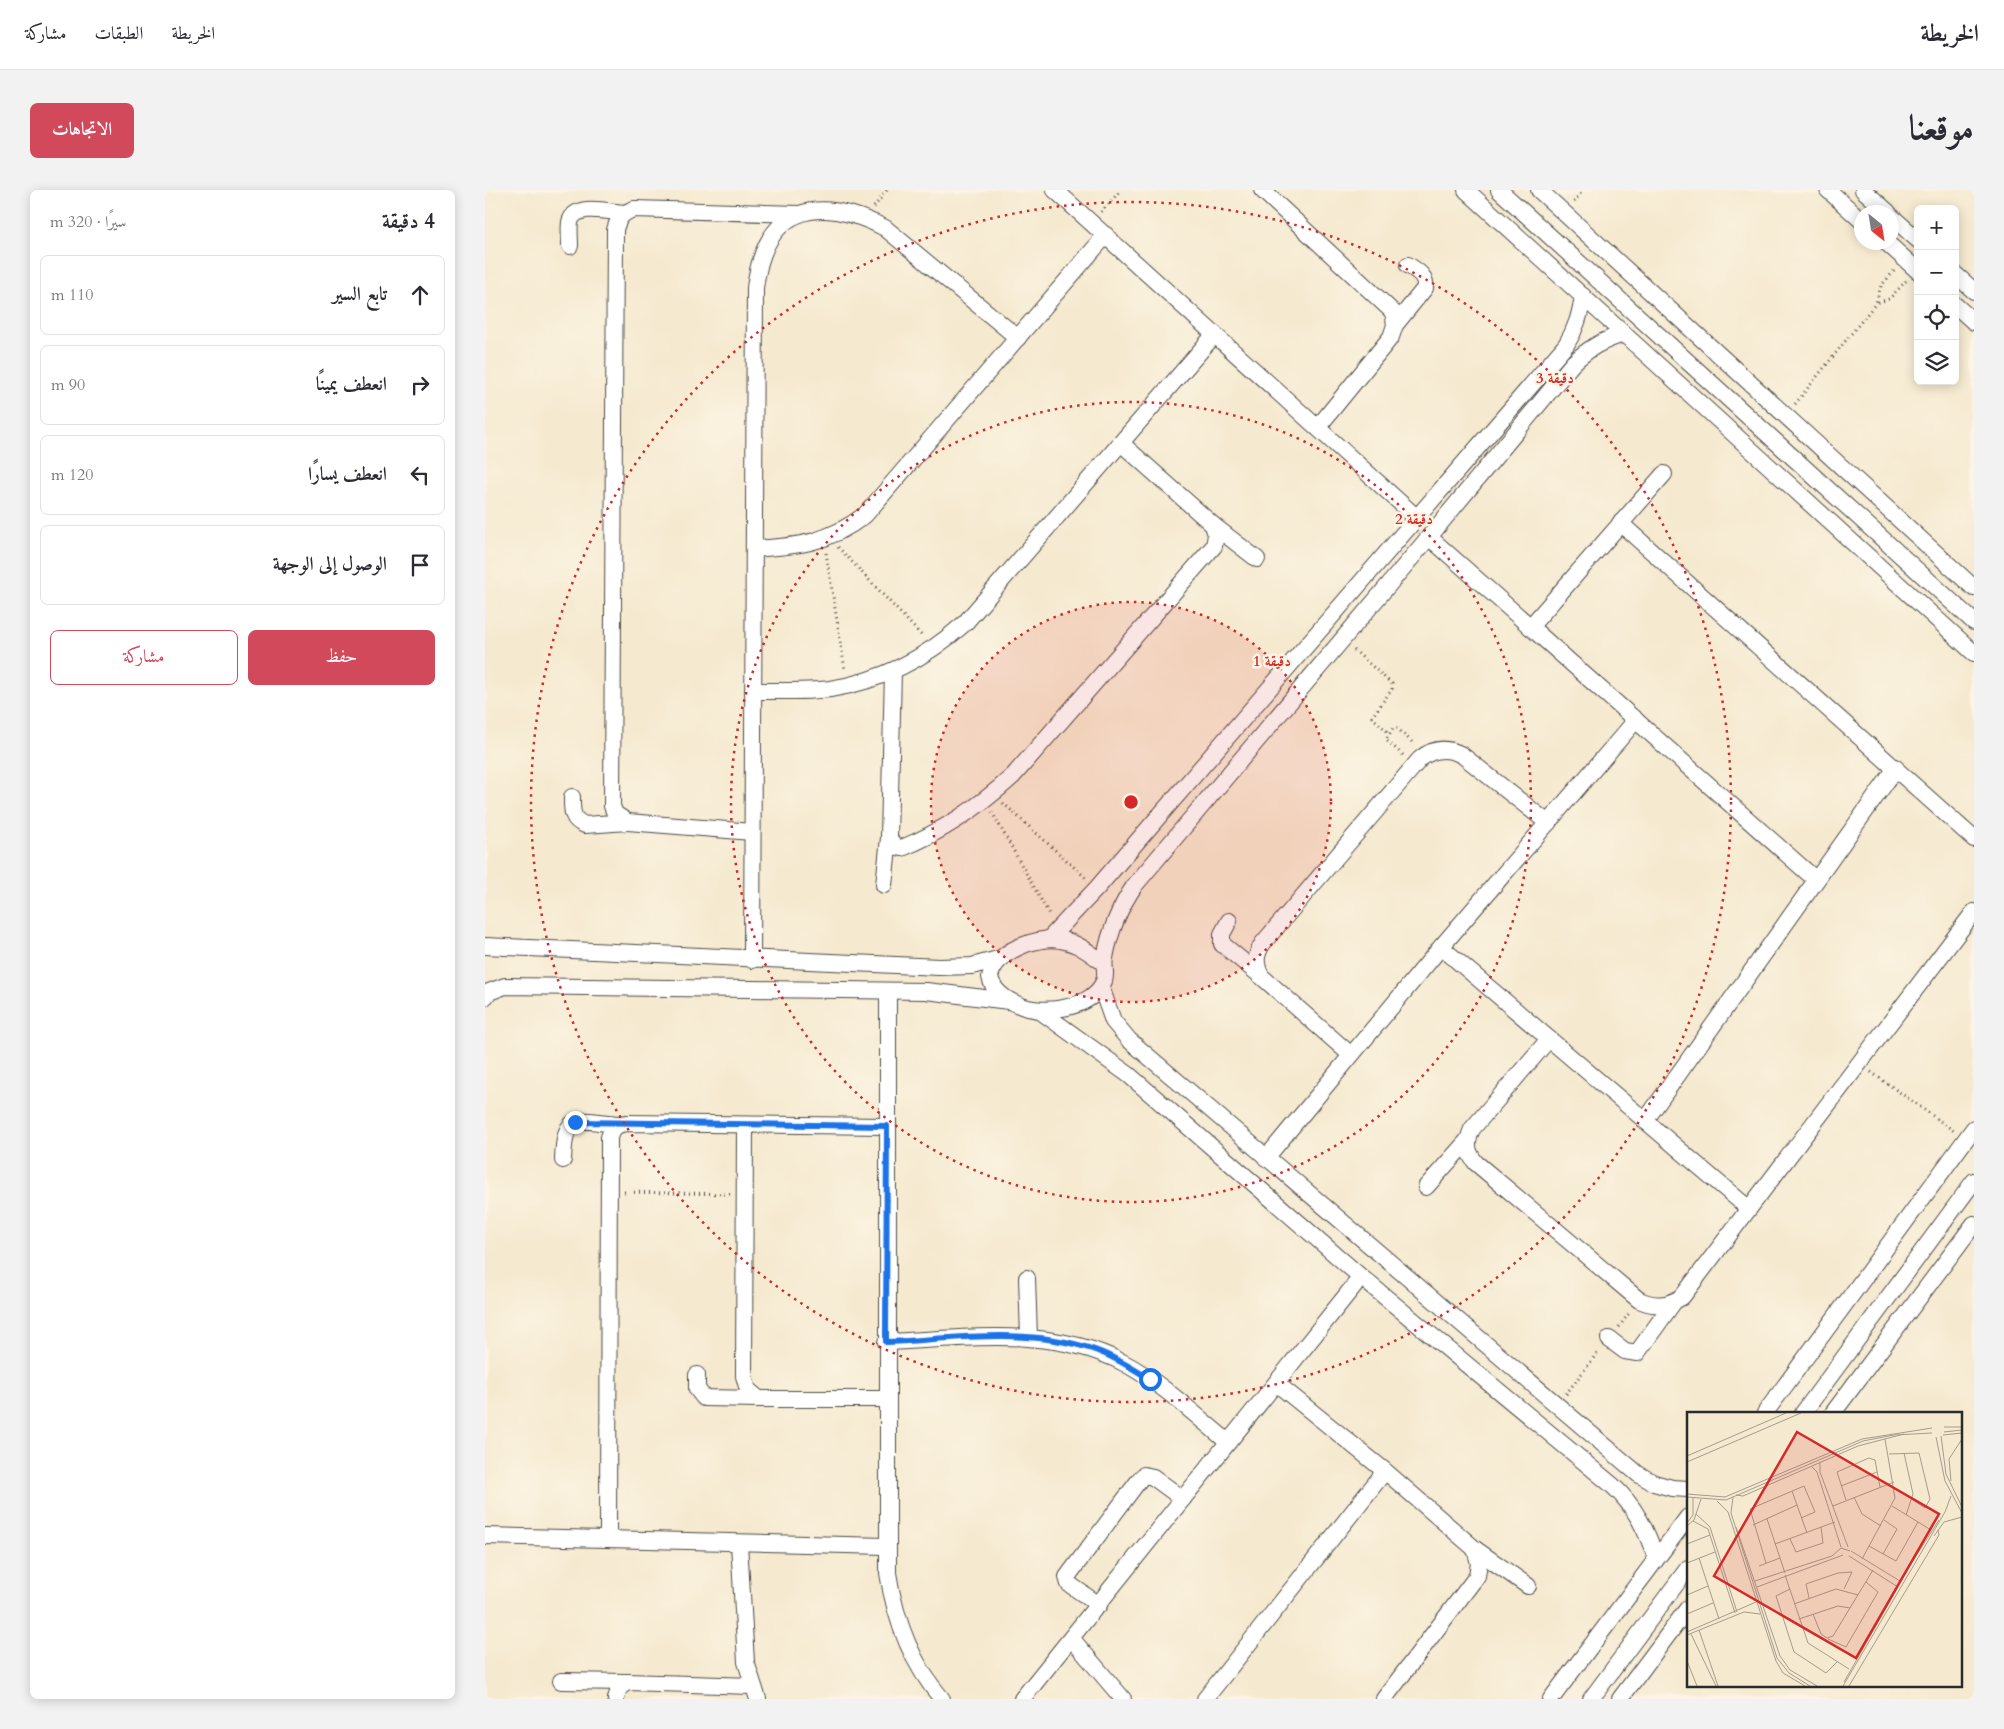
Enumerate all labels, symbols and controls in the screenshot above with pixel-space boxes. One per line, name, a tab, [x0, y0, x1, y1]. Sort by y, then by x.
text: الخريطة	[1921, 17, 1979, 50]
text: مشاركة	[25, 21, 66, 46]
text: الطبقات	[94, 21, 143, 46]
text: الخريطة	[171, 21, 215, 46]
button: الاتجاهات	[30, 103, 134, 158]
text: موقعنا	[1909, 104, 1974, 152]
north arrow	[1854, 205, 1899, 250]
map controls	[1914, 205, 1959, 385]
button: +	[1914, 205, 1959, 250]
text: 4 دقيقة	[382, 207, 435, 236]
text: سيرًا · 320 m	[50, 211, 126, 233]
button: −	[1914, 250, 1959, 295]
text: تابع السير	[332, 281, 387, 307]
icon: ahead	[406, 281, 434, 309]
text: 110 m	[51, 284, 93, 306]
button: locate	[1914, 295, 1959, 340]
button: layers	[1914, 340, 1959, 385]
text: 3 دقيقة	[1536, 368, 1574, 388]
text: انعطف يمينًا	[316, 371, 387, 397]
icon: right	[406, 371, 434, 399]
text: 90 m	[51, 374, 85, 396]
text: انعطف يسارًا	[308, 461, 387, 487]
icon: left	[406, 461, 434, 489]
text: 120 m	[51, 464, 93, 486]
text: 2 دقيقة	[1395, 509, 1433, 529]
text: الوصول إلى الوجهة	[273, 551, 387, 577]
icon: arrive	[406, 551, 434, 579]
button: مشاركة	[50, 630, 238, 685]
button: حفظ	[248, 630, 435, 685]
text: 1 دقيقة	[1253, 651, 1291, 671]
centre of rings	[1122, 793, 1140, 811]
route end	[564, 1111, 587, 1134]
route start	[1139, 1368, 1162, 1391]
inset map	[1687, 1412, 1961, 1686]

